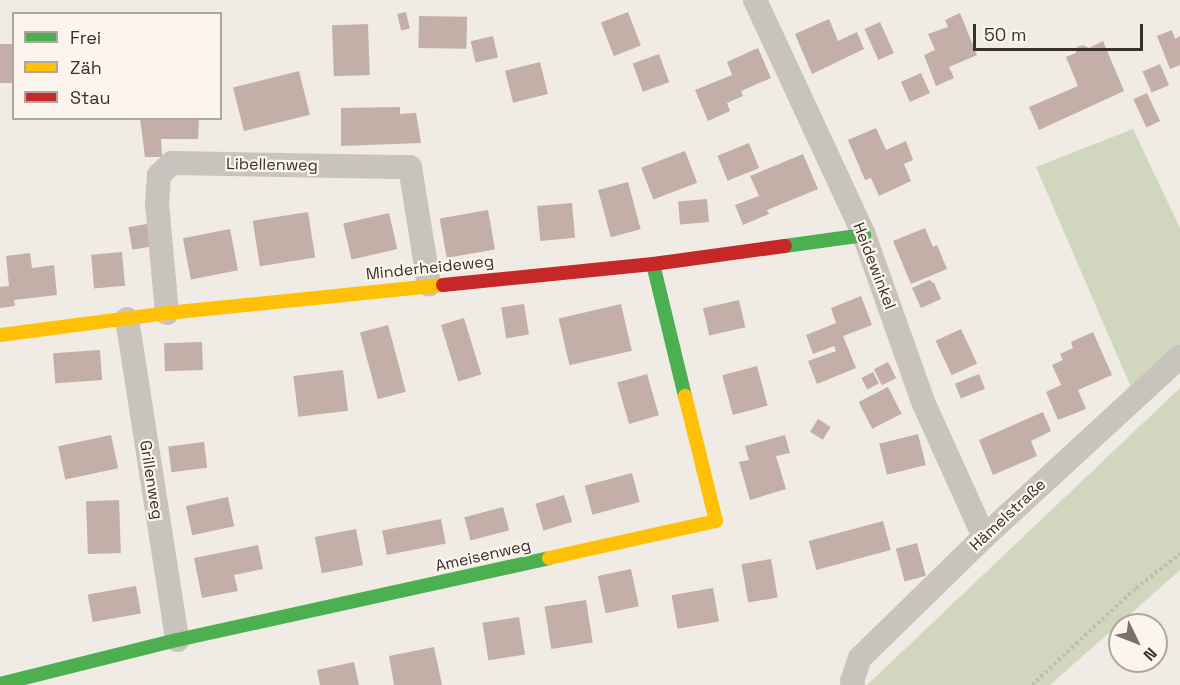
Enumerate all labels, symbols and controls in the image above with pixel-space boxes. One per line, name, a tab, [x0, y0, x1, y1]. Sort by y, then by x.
legend	[12, 12, 222, 120]
scale bar	[976, 12, 1146, 50]
text: 50 m	[984, 23, 1026, 46]
text: Frei	[70, 26, 101, 49]
text: Zäh	[70, 56, 102, 79]
text: Stau	[70, 86, 110, 109]
street label: Libellenweg	[226, 155, 318, 175]
street label: Heidewinkel	[849, 220, 899, 312]
street label: Minderheideweg	[365, 252, 495, 284]
street label: Grillenweg	[135, 439, 167, 521]
street label: Hämelstraße	[966, 475, 1050, 555]
street label: Ameisenweg	[433, 536, 533, 576]
north arrow	[1108, 613, 1168, 673]
text: N	[1139, 643, 1161, 665]

